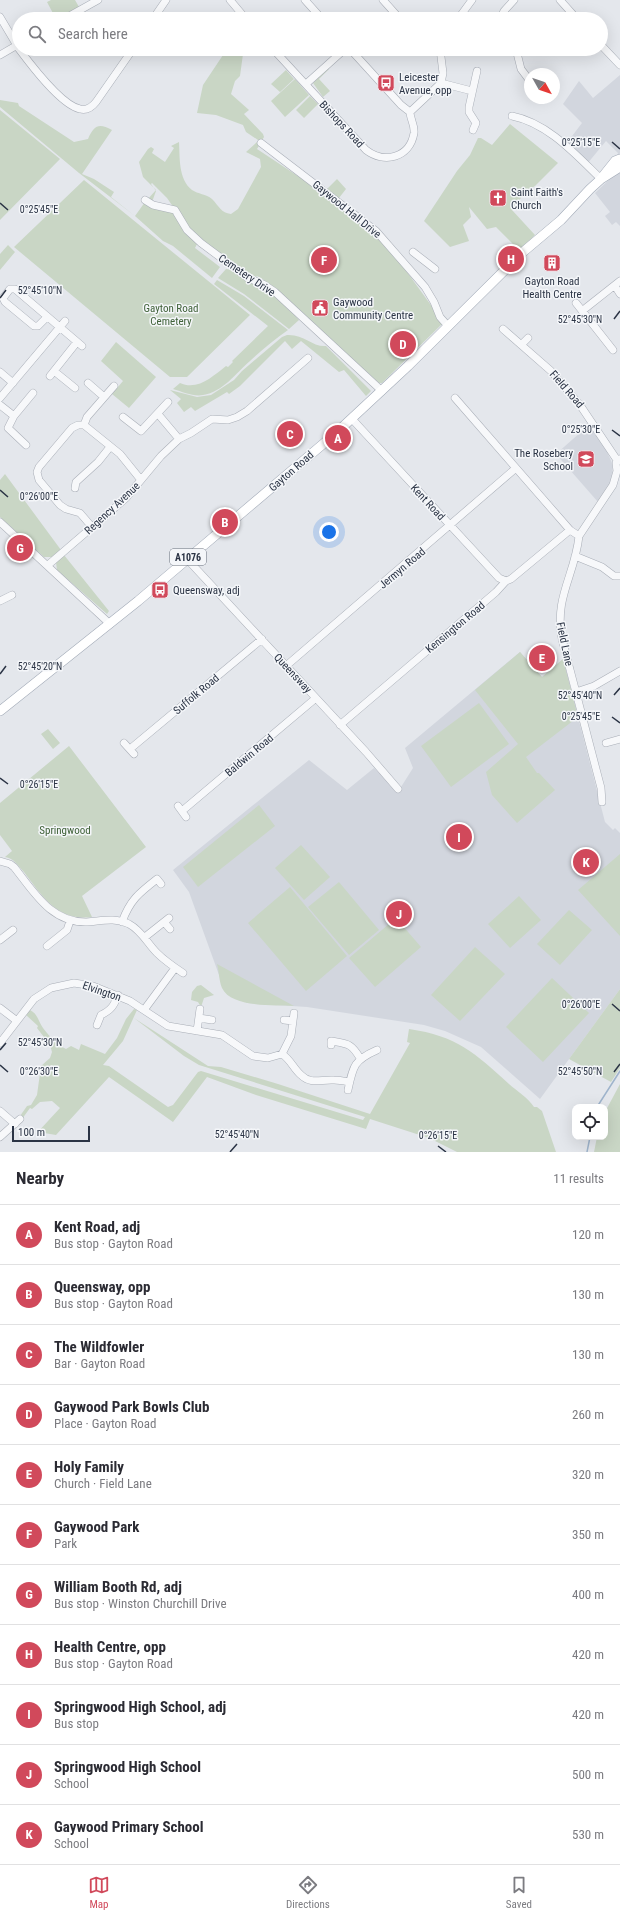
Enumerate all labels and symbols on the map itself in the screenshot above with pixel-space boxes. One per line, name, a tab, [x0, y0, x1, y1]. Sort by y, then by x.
north arrow	[524, 68, 560, 104]
place label: Leicester Avenue, opp	[399, 71, 452, 97]
bus stop icon: Leicester Avenue, opp	[376, 73, 396, 93]
street label: Bishops Road	[317, 98, 367, 151]
text: 0°25'15"E	[562, 137, 600, 148]
street label: Gaywood Hall Drive	[310, 178, 383, 241]
place label: Saint Faith's Church	[511, 186, 563, 212]
church icon: Saint Faith's Church	[488, 188, 508, 208]
text: 0°25'45"E	[20, 204, 58, 215]
pin: H	[498, 244, 524, 274]
pin: F	[311, 245, 337, 275]
street label: Cemetery Drive	[216, 252, 278, 299]
building icon: Gayton Road Health Centre	[542, 253, 562, 273]
place label: Gayton Road Health Centre	[522, 275, 582, 301]
text: 52°45'10"N	[18, 285, 62, 296]
place label: Gaywood Community Centre	[333, 296, 413, 322]
public building icon: Gaywood Community Centre	[310, 298, 330, 318]
park label: Gayton Road Cemetery	[144, 302, 198, 328]
text: 52°45'30"N	[558, 314, 602, 325]
pin: D	[390, 329, 416, 359]
street label: Field Road	[547, 368, 586, 411]
pin: C	[277, 419, 303, 449]
pin: A	[325, 423, 351, 453]
text: 0°25'30"E	[562, 424, 600, 435]
place label: The Rosebery School	[514, 447, 573, 473]
street label: Gayton Road	[266, 448, 316, 494]
school or university icon: The Rosebery School	[576, 449, 596, 469]
street label: Regency Avenue	[82, 479, 143, 537]
street label: Kent Road	[408, 482, 447, 523]
text: 0°26'00"E	[20, 491, 58, 502]
pin: B	[212, 507, 238, 537]
your location	[319, 522, 339, 542]
pin: G	[7, 533, 33, 563]
street label: Jermyn Road	[376, 545, 428, 592]
road number: A1076	[170, 549, 206, 565]
bus stop icon: Queensway, adj	[150, 580, 170, 600]
place label: Queensway, adj	[173, 584, 240, 597]
street label: Kensington Road	[423, 599, 488, 656]
street label: Field Lane	[554, 621, 575, 667]
pin: E	[529, 643, 555, 673]
street label: Queensway	[271, 651, 315, 696]
text: 52°45'20"N	[18, 661, 62, 672]
street label: Suffolk Road	[171, 672, 222, 717]
text: 52°45'40"N	[558, 690, 602, 701]
text: 0°25'45"E	[562, 711, 600, 722]
street label: Baldwin Road	[223, 731, 276, 779]
text: 0°26'15"E	[20, 779, 58, 790]
pin: I	[446, 822, 472, 852]
park label: Springwood	[39, 824, 91, 837]
pin: K	[573, 847, 599, 877]
pin: J	[386, 899, 412, 929]
street label: Elvington	[81, 979, 123, 1004]
text: 0°26'00"E	[562, 999, 600, 1010]
text: 52°45'30"N	[18, 1037, 62, 1048]
text: 0°26'30"E	[20, 1066, 58, 1077]
text: 52°45'50"N	[558, 1066, 602, 1077]
scale bar	[12, 1124, 90, 1143]
text: 52°45'40"N	[215, 1129, 259, 1140]
text: 0°26'15"E	[419, 1130, 457, 1141]

